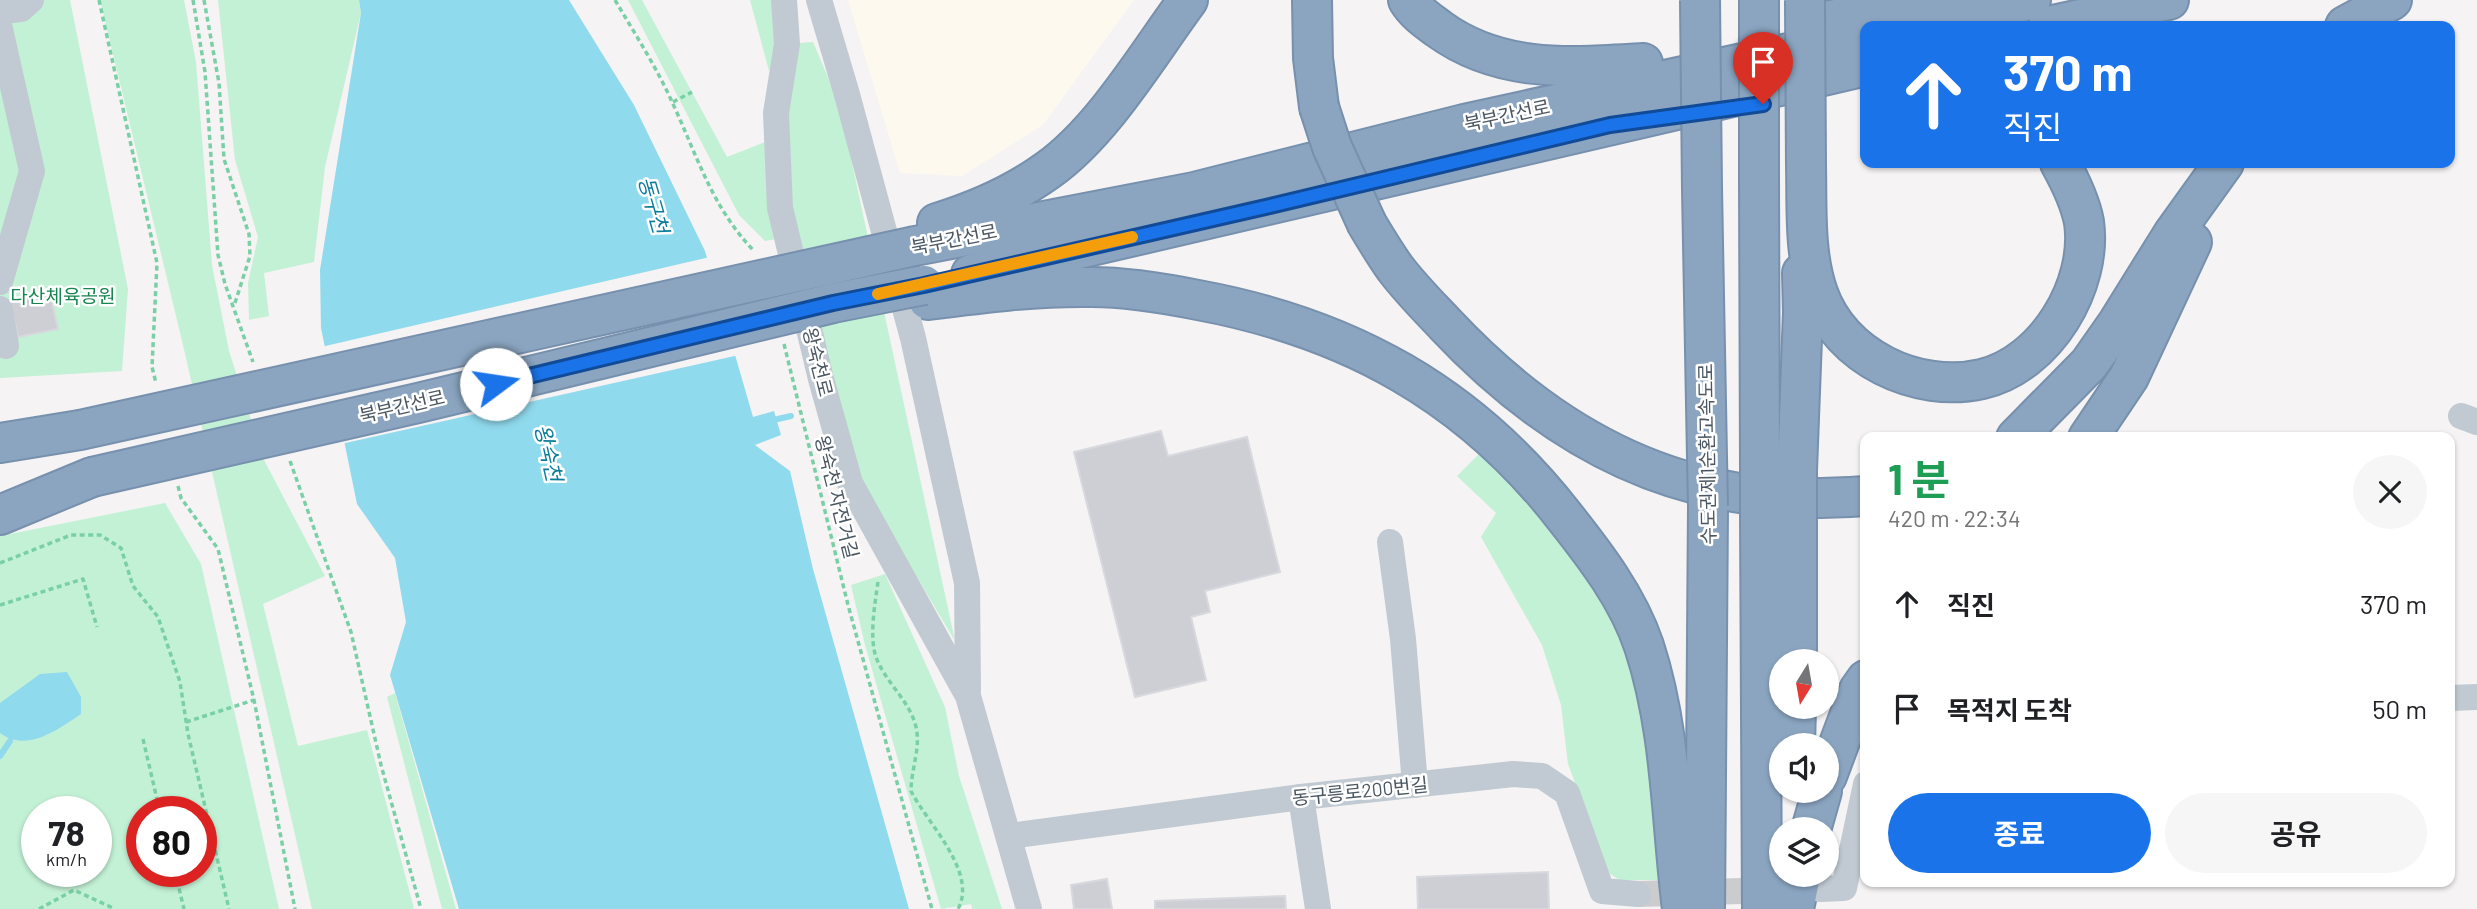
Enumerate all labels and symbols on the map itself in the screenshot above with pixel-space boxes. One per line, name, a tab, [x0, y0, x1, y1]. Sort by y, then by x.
pin	[1733, 32, 1793, 104]
street label: 북부간선로	[1462, 94, 1552, 135]
water label: 동구천	[634, 173, 675, 238]
street label: 북부간선로	[909, 219, 999, 258]
park label: 다산체육공원	[11, 284, 115, 307]
street label: 왕숙천로	[799, 325, 838, 399]
position arrow	[459, 347, 533, 421]
street label: 수도권제1순환고속도로	[1693, 363, 1720, 545]
street label: 북부간선로	[357, 384, 447, 427]
water label: 왕숙천	[531, 422, 569, 486]
street label: 왕숙천 자전거길	[811, 433, 864, 561]
north arrow	[1769, 649, 1839, 719]
street label: 동구릉로200번길	[1291, 772, 1429, 809]
speed limit sign: 80	[126, 796, 217, 887]

